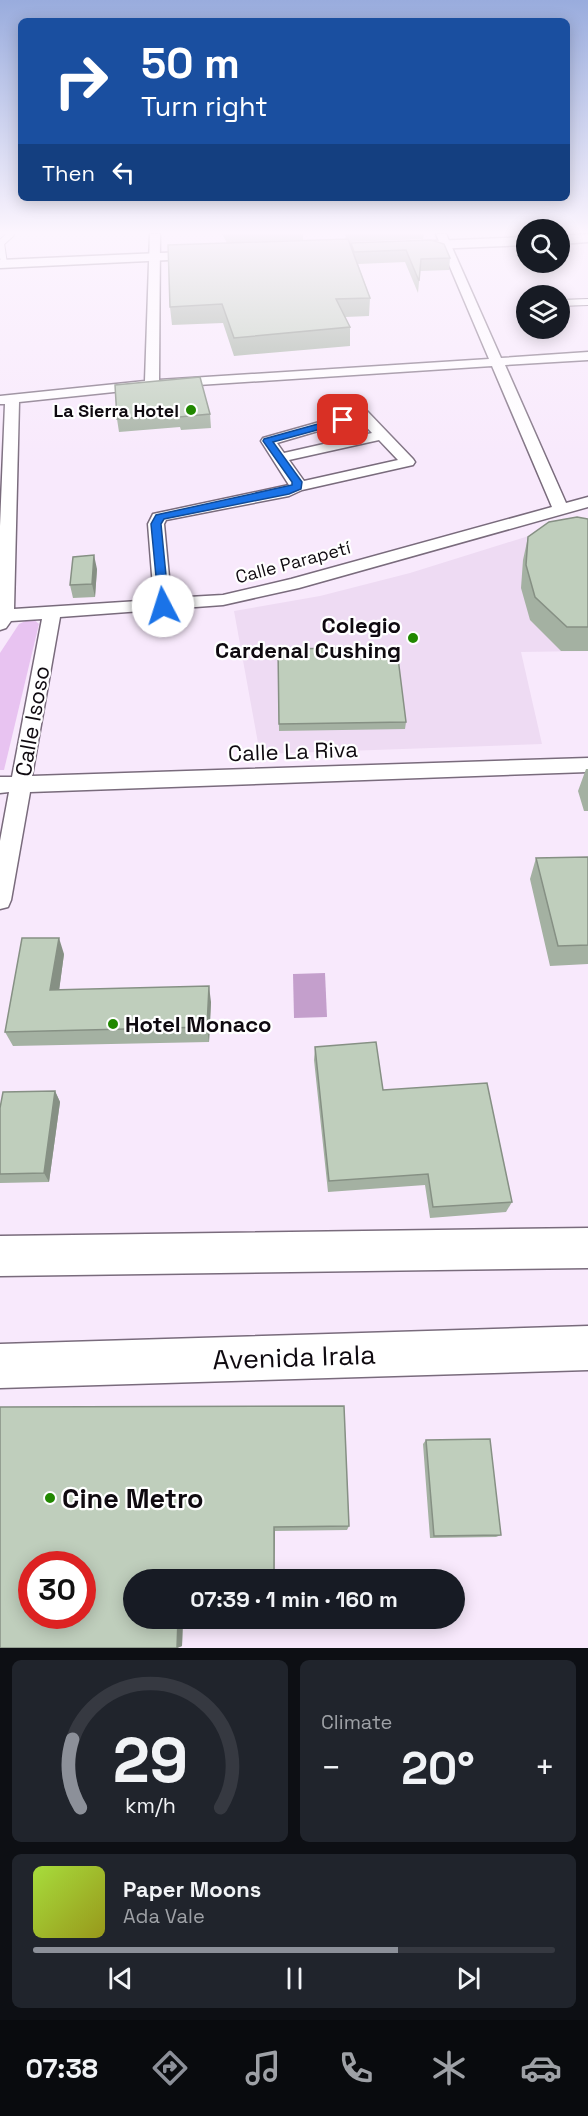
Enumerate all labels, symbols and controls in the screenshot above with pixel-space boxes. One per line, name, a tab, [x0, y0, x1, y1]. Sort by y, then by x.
text: 50 m	[141, 37, 240, 90]
icon: right	[42, 42, 120, 120]
text: Turn right	[141, 89, 268, 124]
icon: left	[107, 156, 140, 189]
text: Then	[42, 159, 95, 187]
map controls	[516, 219, 570, 339]
button: search	[516, 219, 570, 273]
button: layers	[516, 285, 570, 339]
pin	[317, 394, 368, 445]
place label: La Sierra Hotel	[54, 399, 179, 422]
marker: La Sierra Hotel	[184, 403, 198, 417]
icon: arrive	[326, 403, 359, 436]
street label: Calle Parapetí	[233, 535, 354, 588]
position arrow	[131, 574, 195, 638]
place label: Colegio Cardenal Cushing	[215, 611, 401, 664]
marker: Colegio Cardenal Cushing	[406, 631, 420, 645]
street label: Calle Isoso	[8, 663, 56, 779]
street label: Calle La Riva	[228, 735, 359, 767]
place label: Hotel Monaco	[125, 1010, 272, 1038]
marker: Hotel Monaco	[106, 1017, 120, 1031]
street label: Avenida Irala	[212, 1337, 376, 1377]
place label: Cine Metro	[62, 1481, 204, 1516]
marker: Cine Metro	[43, 1491, 57, 1505]
speed limit sign: 30	[18, 1551, 96, 1629]
text: 07:39 · 1 min · 160 m	[190, 1585, 398, 1613]
text: Climate	[321, 1709, 392, 1735]
text: 29	[112, 1721, 188, 1800]
text: 20°	[401, 1740, 475, 1797]
text: −	[321, 1747, 341, 1789]
text: +	[535, 1747, 555, 1789]
text: km/h	[124, 1792, 176, 1819]
text: Paper Moons	[123, 1875, 261, 1903]
text: Ada Vale	[123, 1903, 205, 1929]
icon: previous	[104, 1962, 137, 1995]
icon: pause	[278, 1962, 311, 1995]
icon: next	[452, 1962, 485, 1995]
icon: directions	[149, 2047, 191, 2089]
icon: music	[242, 2047, 284, 2089]
icon: phone	[335, 2047, 377, 2089]
icon: climate	[428, 2047, 470, 2089]
icon: car	[520, 2047, 562, 2089]
text: 07:38	[25, 2051, 98, 2086]

